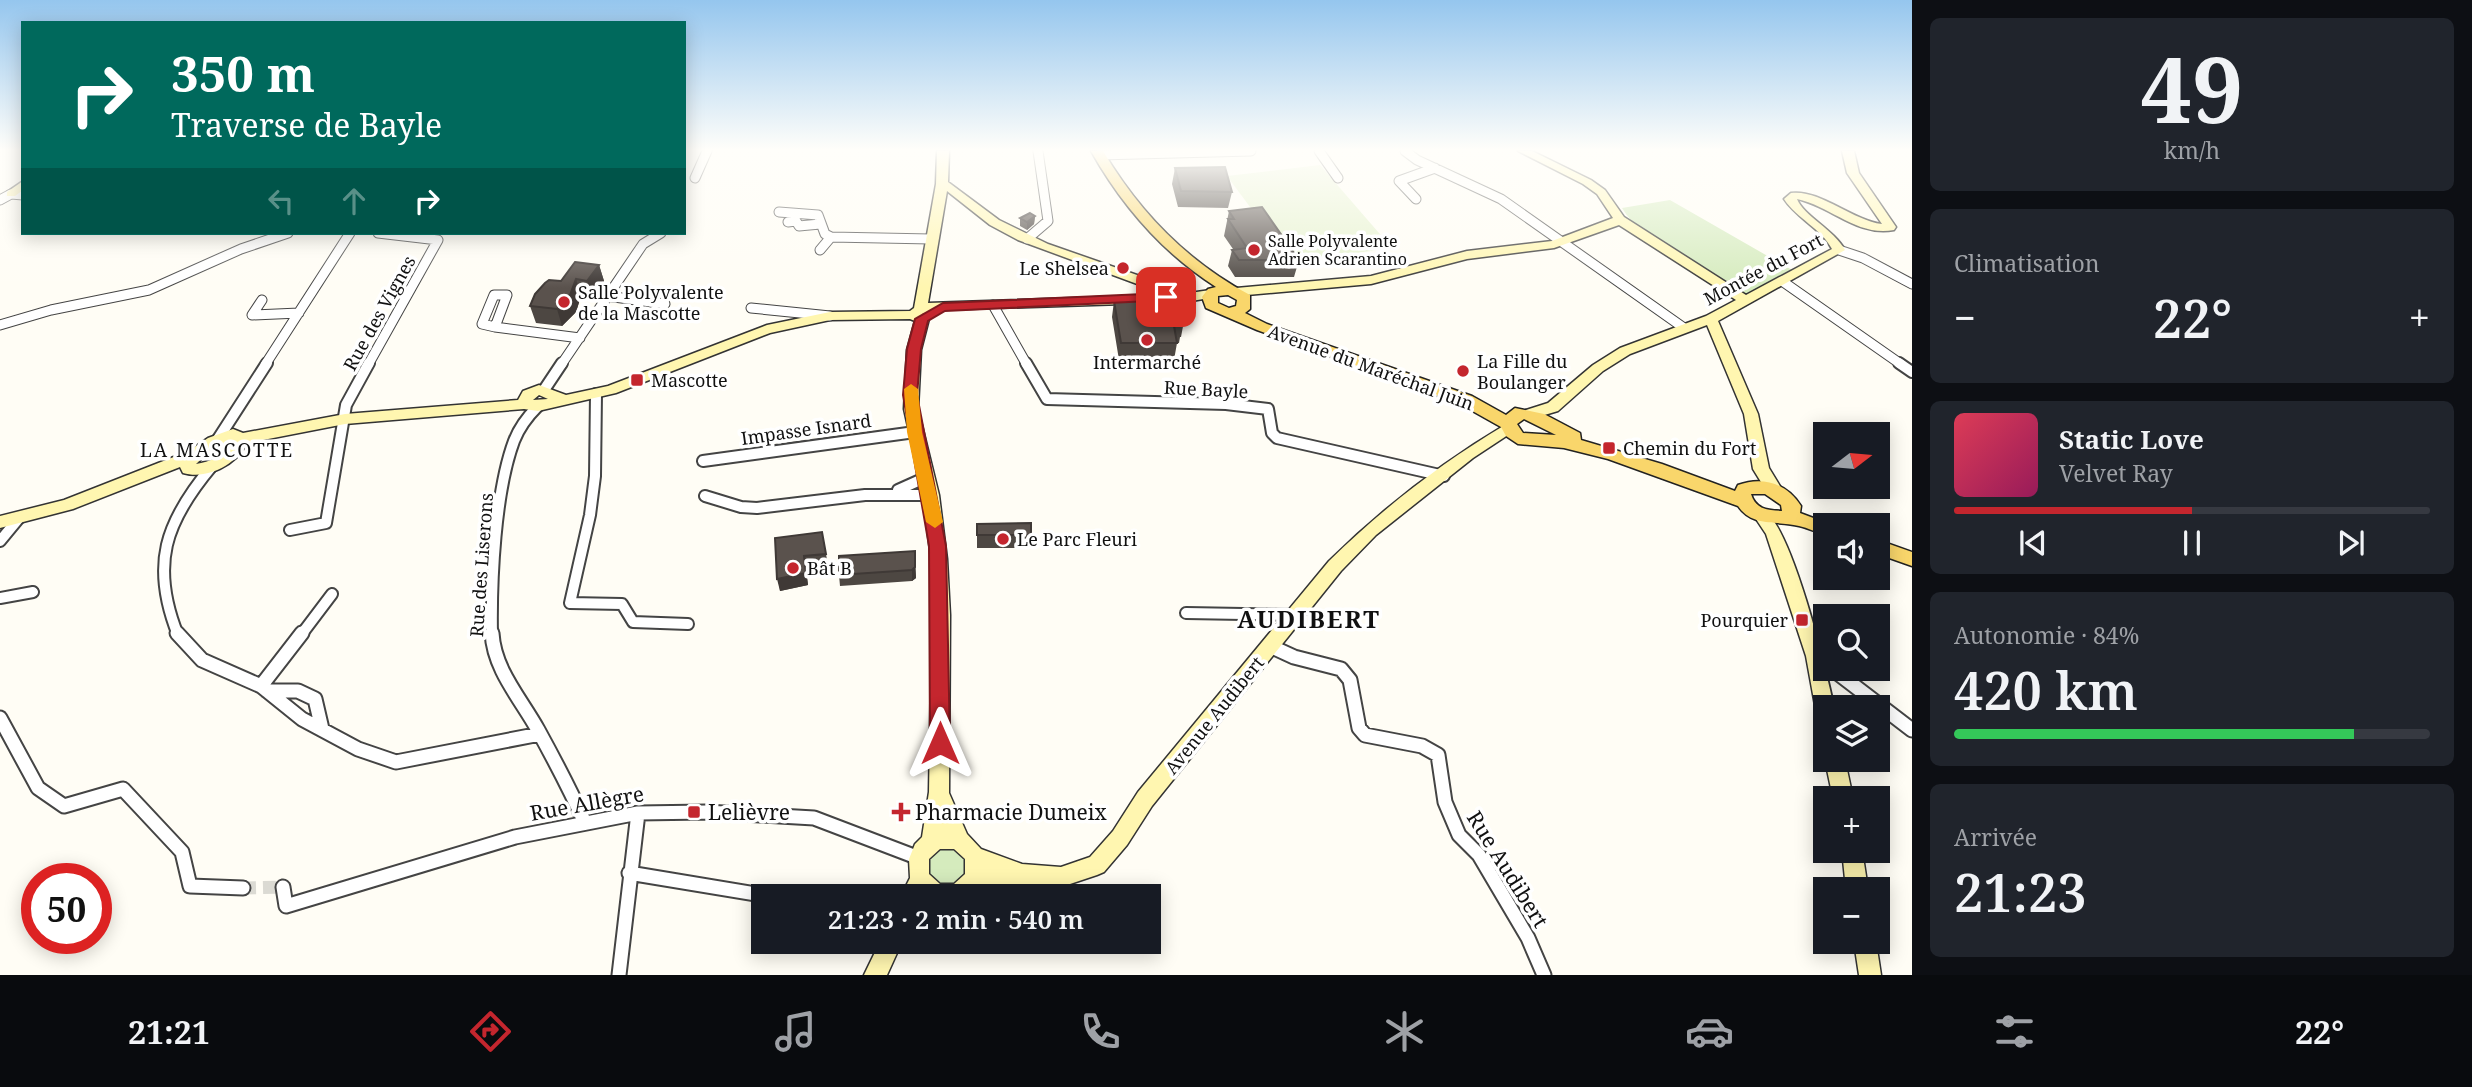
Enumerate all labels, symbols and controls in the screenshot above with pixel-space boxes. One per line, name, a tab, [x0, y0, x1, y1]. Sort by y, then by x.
text: 49	[2141, 26, 2243, 150]
text: 350 m	[171, 40, 315, 106]
icon: right	[56, 49, 147, 140]
text: Traverse de Bayle	[171, 103, 442, 146]
text: km/h	[2164, 134, 2220, 166]
icon: left	[262, 182, 300, 220]
icon: ahead	[335, 182, 373, 220]
icon: right	[408, 182, 446, 220]
street label: Montée du Fort	[1699, 228, 1827, 310]
place label: Salle Polyvalente Adrien Scarantino	[1268, 230, 1407, 270]
marker: Salle Polyvalente Adrien Scarantino	[1246, 242, 1262, 258]
text: Climatisation	[1954, 247, 2100, 279]
street label: Rue des Vignes	[337, 251, 421, 375]
place label: Le Shelsea	[1019, 256, 1109, 280]
marker: Le Shelsea	[1115, 260, 1131, 276]
pin	[1136, 267, 1196, 327]
icon: arrive	[1147, 278, 1185, 316]
place label: Salle Polyvalente de la Mascotte	[578, 280, 724, 325]
text: 22°	[2153, 282, 2232, 353]
text: −	[1954, 291, 1976, 343]
text: +	[2409, 291, 2430, 343]
marker: Salle Polyvalente de la Mascotte	[556, 294, 572, 310]
street label: Avenue du Maréchal Juin	[1265, 319, 1478, 416]
marker: Intermarché	[1139, 332, 1155, 348]
place label: La Fille du Boulanger	[1477, 349, 1568, 394]
place label: Intermarché	[1093, 350, 1201, 374]
marker: La Fille du Boulanger	[1455, 363, 1471, 379]
place label: Mascotte	[651, 368, 728, 392]
marker: Mascotte	[629, 372, 645, 388]
street label: Rue Bayle	[1163, 375, 1249, 403]
street label: Impasse Isnard	[739, 408, 873, 450]
text: Static Love	[2059, 421, 2204, 457]
north arrow	[1813, 422, 1890, 499]
map controls	[1813, 422, 1890, 954]
place label: Chemin du Fort	[1623, 436, 1756, 460]
district label: LA MASCOTTE	[140, 437, 294, 463]
marker: Chemin du Fort	[1601, 440, 1617, 456]
text: Velvet Ray	[2059, 457, 2173, 489]
street label: Rue des Liserons	[464, 492, 498, 638]
button: sound	[1813, 513, 1890, 590]
icon: previous	[2014, 524, 2052, 562]
icon: pause	[2173, 524, 2211, 562]
icon: next	[2332, 524, 2370, 562]
place label: Le Parc Fleuri	[1017, 527, 1137, 551]
marker: Le Parc Fleuri	[995, 531, 1011, 547]
place label: Bât B	[807, 556, 852, 580]
marker: Bât B	[785, 560, 801, 576]
district label: AUDIBERT	[1237, 602, 1381, 635]
button: search	[1813, 604, 1890, 681]
place label: Pourquier	[1700, 608, 1789, 632]
marker: Pourquier	[1794, 612, 1810, 628]
text: Autonomie · 84%	[1954, 619, 2139, 651]
street label: Avenue Audibert	[1159, 651, 1269, 779]
text: 420 km	[1954, 654, 2138, 725]
button: layers	[1813, 695, 1890, 772]
position arrow	[903, 706, 977, 780]
street label: Rue Allègre	[528, 779, 646, 827]
button: +	[1813, 786, 1890, 863]
place label: Lelièvre	[708, 798, 790, 826]
place label: Pharmacie Dumeix	[915, 798, 1108, 826]
marker: Lelièvre	[686, 804, 702, 820]
marker: Pharmacie Dumeix	[893, 804, 909, 820]
street label: Rue Audibert	[1461, 805, 1555, 933]
text: Arrivée	[1954, 821, 2037, 853]
text: 21:23	[1954, 856, 2087, 927]
speed limit sign: 50	[21, 863, 112, 954]
button: −	[1813, 877, 1890, 954]
text: 21:23 · 2 min · 540 m	[828, 901, 1084, 937]
icon: directions	[466, 1007, 515, 1056]
icon: music	[771, 1007, 820, 1056]
icon: phone	[1076, 1007, 1125, 1056]
icon: climate	[1380, 1007, 1429, 1056]
icon: car	[1685, 1007, 1734, 1056]
icon: filters	[1990, 1007, 2039, 1056]
text: 21:21	[128, 1010, 210, 1053]
text: 22°	[2295, 1010, 2344, 1053]

